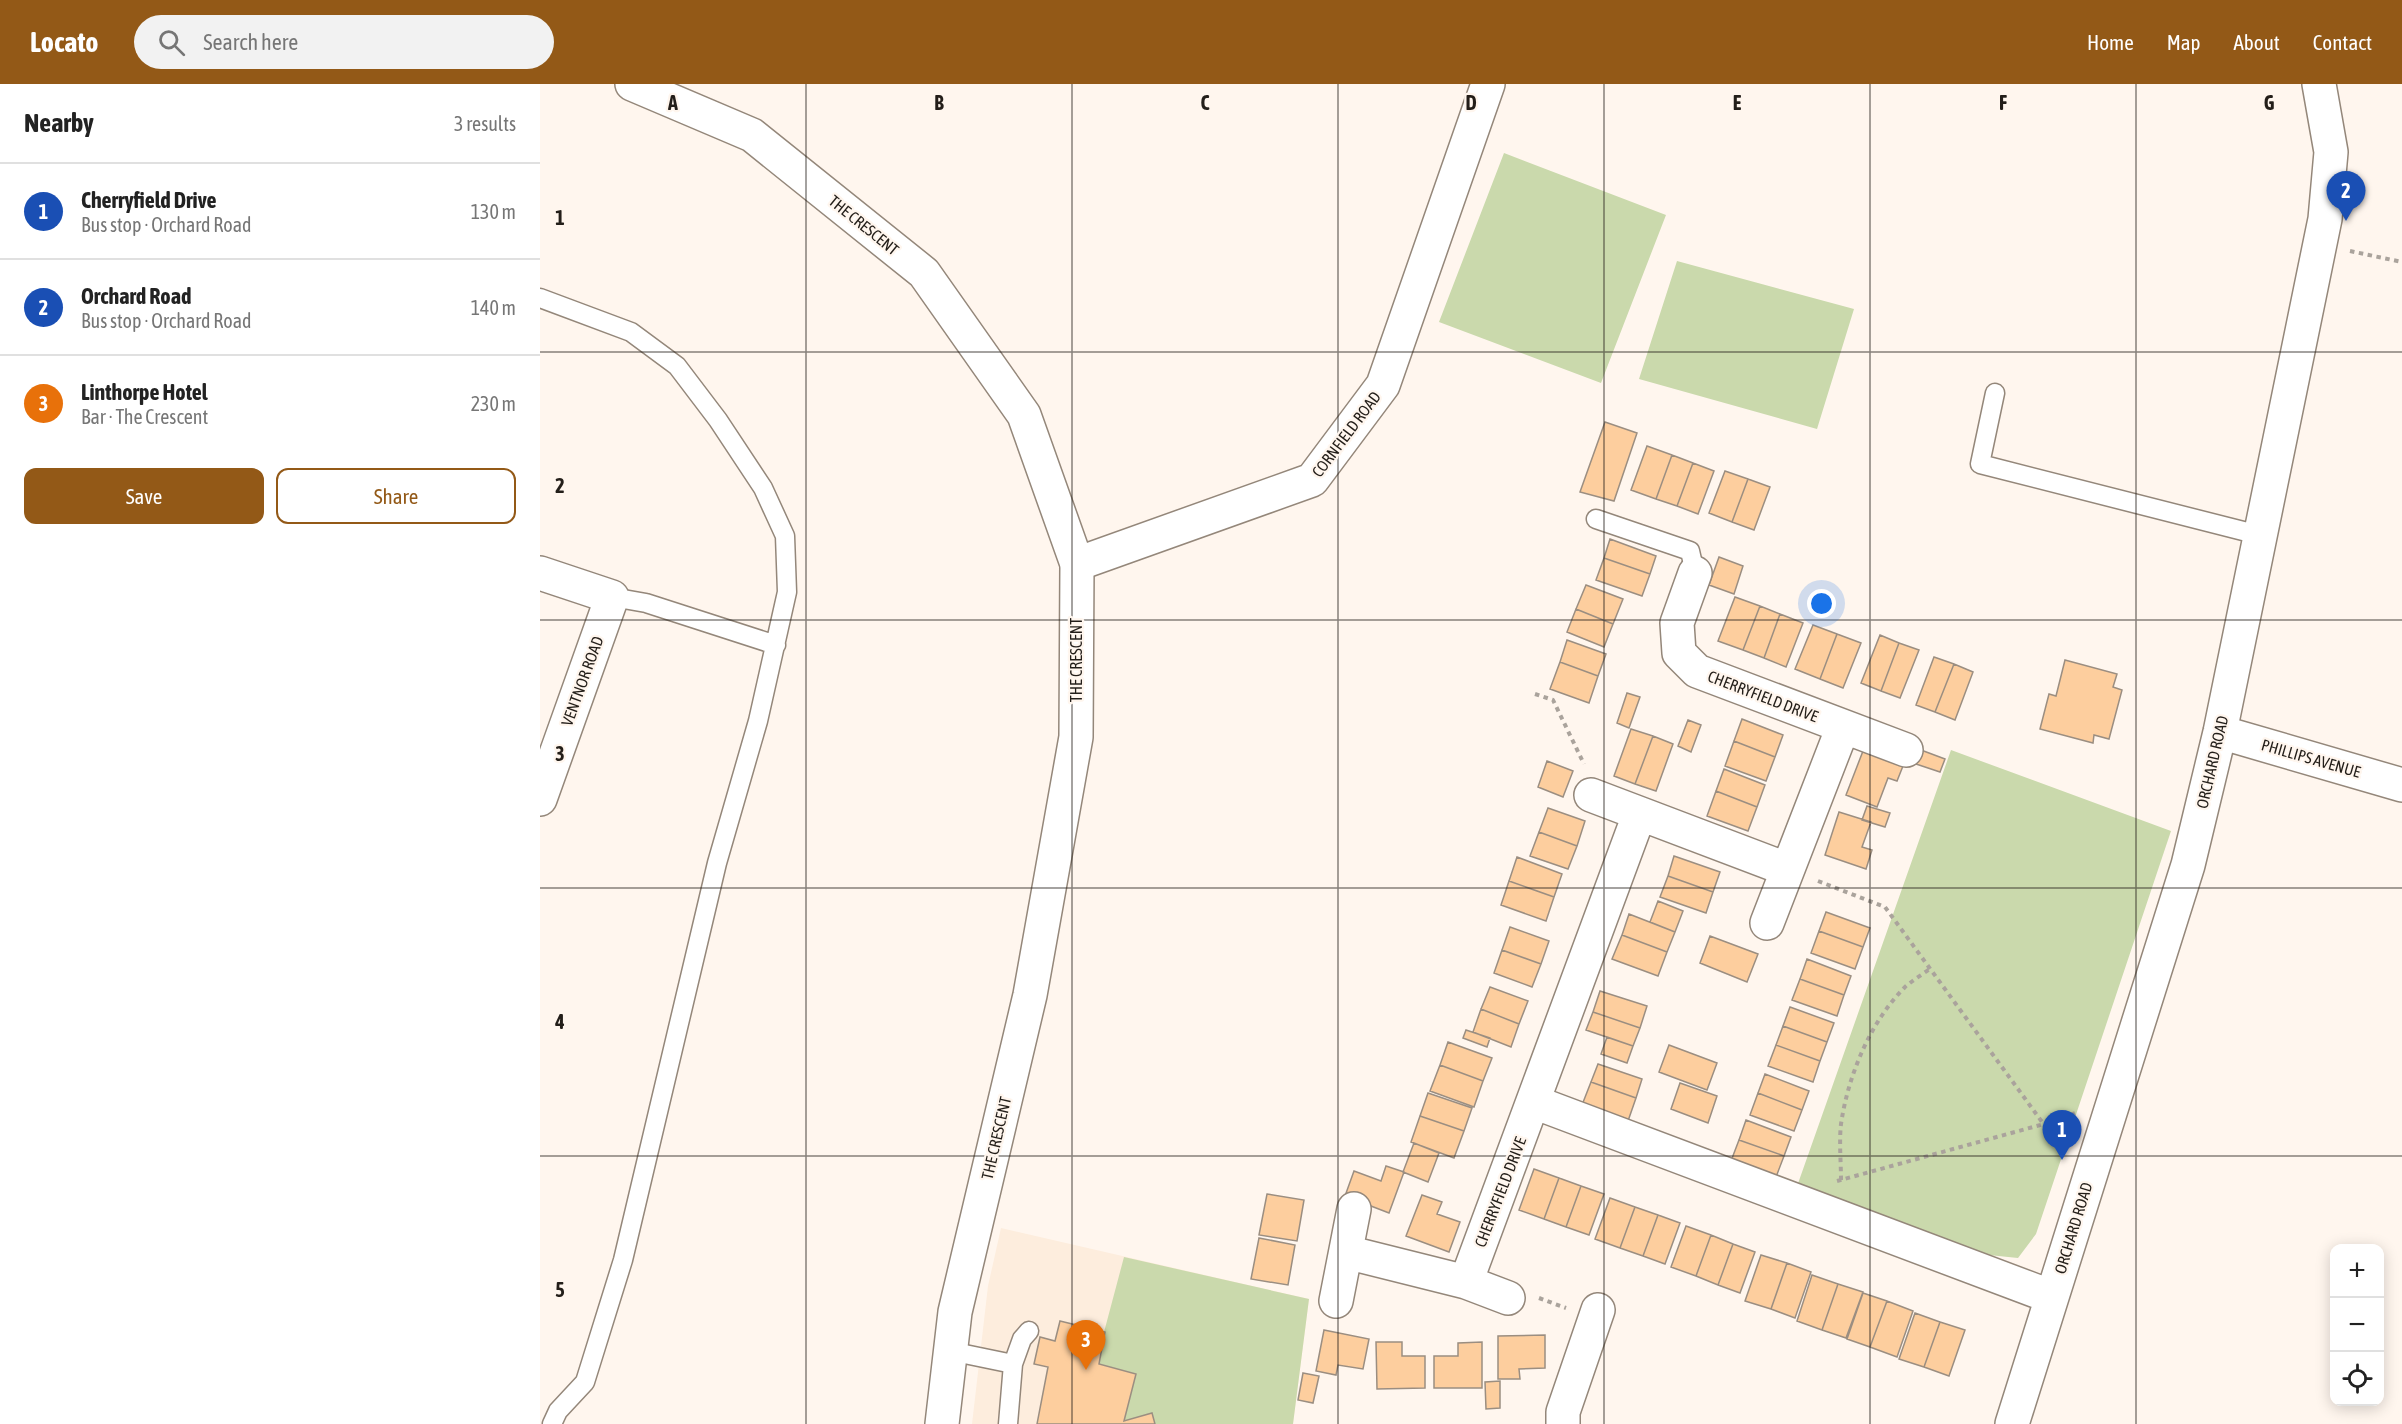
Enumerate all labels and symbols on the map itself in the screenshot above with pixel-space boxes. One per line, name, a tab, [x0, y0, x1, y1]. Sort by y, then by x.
text: A	[667, 91, 678, 114]
text: B	[934, 91, 944, 114]
text: C	[1201, 91, 1210, 114]
text: D	[1465, 91, 1477, 114]
text: E	[1733, 91, 1742, 114]
text: F	[1999, 91, 2007, 114]
text: G	[2264, 91, 2275, 114]
pin: 2	[2326, 172, 2366, 221]
street label: THE CRESCENT	[825, 191, 903, 259]
text: 1	[555, 206, 565, 229]
street label: CORNFIELD ROAD	[1308, 388, 1384, 480]
text: 2	[555, 474, 565, 497]
your location	[1807, 589, 1836, 618]
street label: THE CRESCENT	[1067, 618, 1085, 702]
street label: VENTNOR ROAD	[557, 634, 607, 728]
street label: CHERRYFIELD DRIVE	[1705, 667, 1821, 725]
street label: ORCHARD ROAD	[2193, 714, 2231, 810]
street label: PHILLIPS AVENUE	[2259, 735, 2363, 781]
text: 3	[555, 742, 565, 765]
text: 4	[554, 1010, 565, 1033]
street label: THE CRESCENT	[978, 1095, 1014, 1181]
pin: 1	[2042, 1110, 2081, 1160]
street label: CHERRYFIELD DRIVE	[1471, 1134, 1529, 1250]
street label: ORCHARD ROAD	[2051, 1180, 2095, 1276]
text: 5	[555, 1278, 565, 1301]
pin: 3	[1066, 1320, 1106, 1370]

